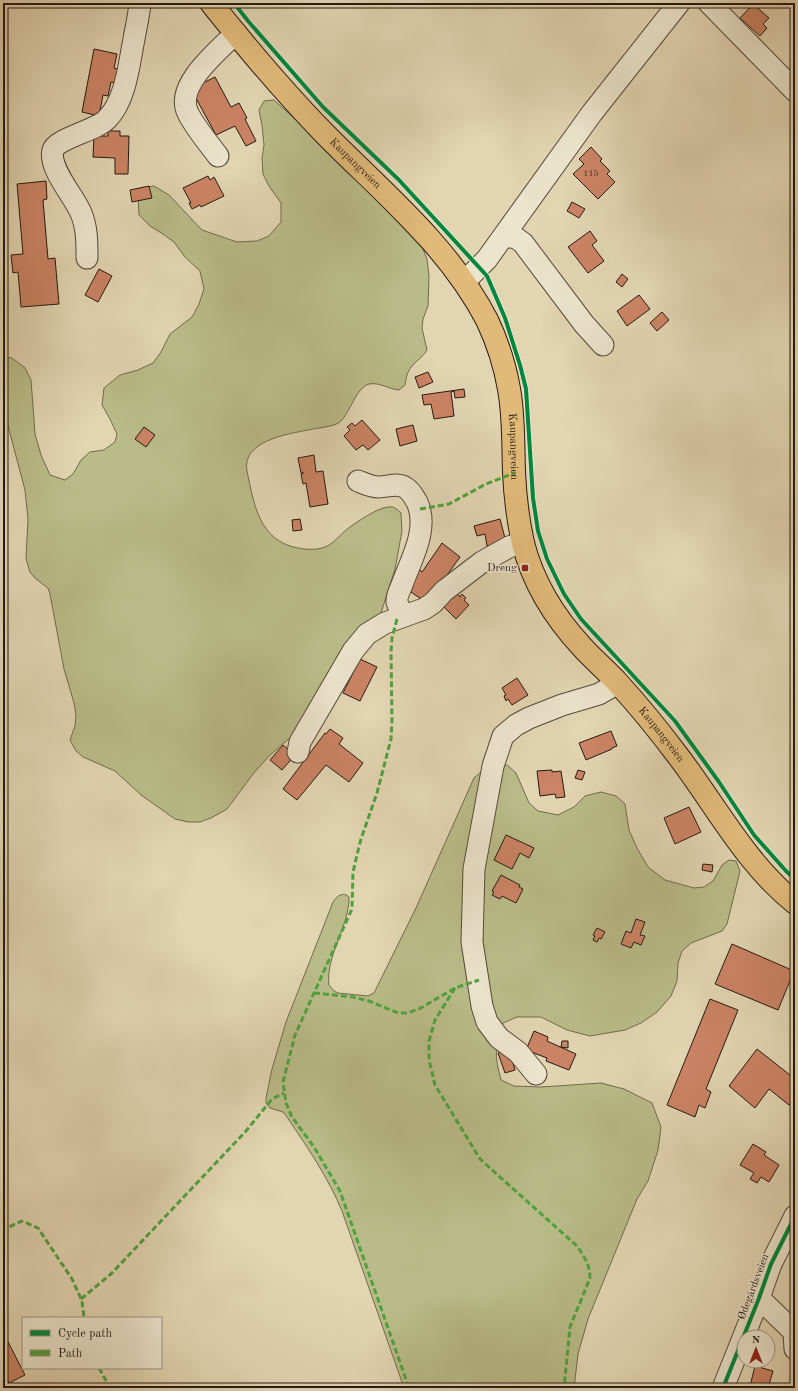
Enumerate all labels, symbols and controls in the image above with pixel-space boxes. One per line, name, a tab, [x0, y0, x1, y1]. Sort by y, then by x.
street label: Kaupangveien	[327, 136, 383, 191]
house number: 115	[583, 169, 599, 178]
street label: Kaupangveien	[507, 413, 520, 480]
place label: Dreng	[487, 563, 517, 574]
marker: Dreng	[520, 563, 530, 573]
street label: Kaupangveien	[636, 705, 686, 764]
street label: Ødegårdsveien	[736, 1253, 772, 1321]
legend	[22, 1317, 162, 1369]
text: Cycle path	[58, 1328, 113, 1340]
north arrow	[736, 1329, 776, 1369]
text: N	[752, 1335, 761, 1346]
text: Path	[58, 1348, 83, 1360]

